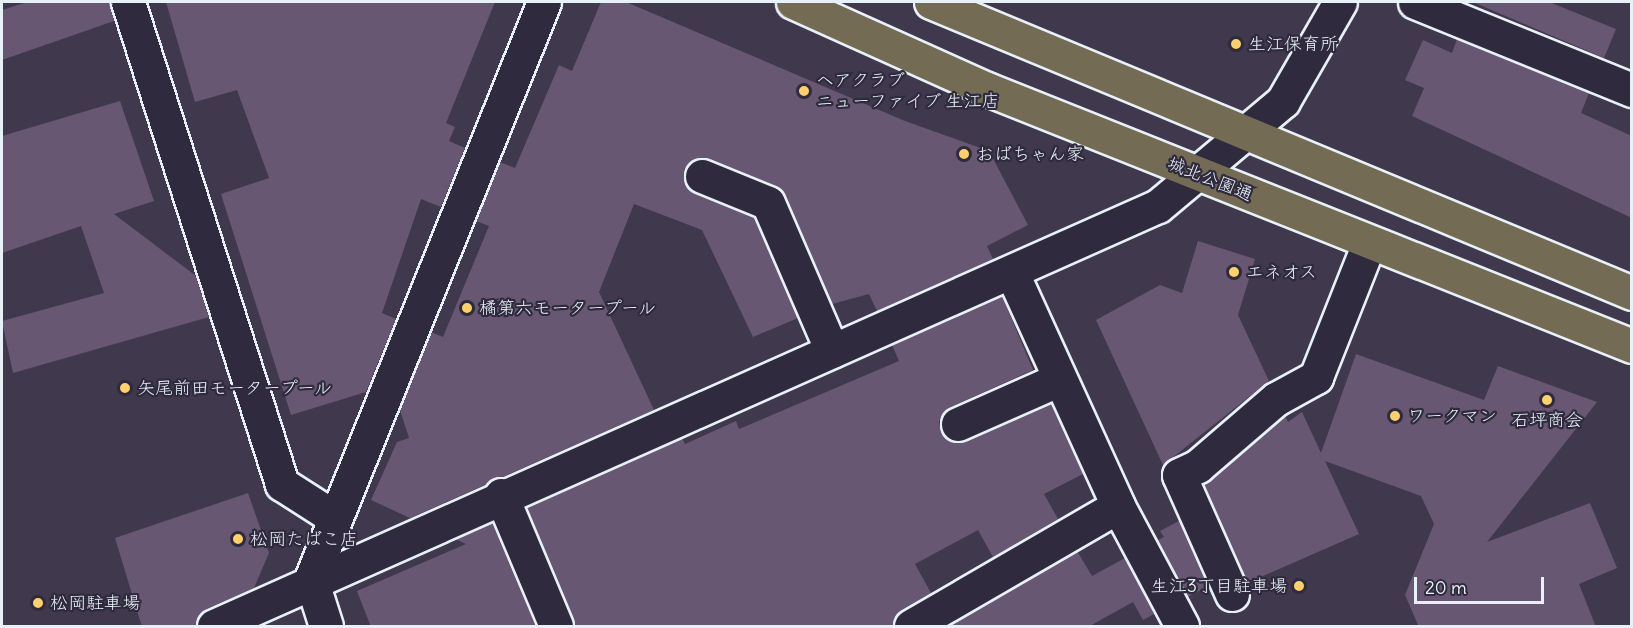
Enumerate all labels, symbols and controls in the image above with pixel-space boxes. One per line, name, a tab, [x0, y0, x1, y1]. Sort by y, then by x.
place label: 生江保育所	[1248, 33, 1338, 55]
marker: 生江保育所	[1229, 37, 1243, 51]
place label: ヘアクラブ ニューファイブ 生江店	[816, 70, 1000, 112]
marker: ヘアクラブ ニューファイブ 生江店	[797, 84, 811, 98]
place label: おばちゃん家	[976, 143, 1084, 165]
marker: おばちゃん家	[957, 147, 971, 161]
street label: 城北公園通	[1164, 152, 1256, 206]
place label: エネオス	[1246, 261, 1318, 283]
marker: エネオス	[1227, 265, 1241, 279]
place label: 橘第六モータープール	[479, 297, 658, 319]
marker: 橘第六モータープール	[460, 301, 474, 315]
place label: 矢尾前田モータープール	[137, 377, 334, 399]
marker: 矢尾前田モータープール	[118, 381, 132, 395]
marker: 石坪商会	[1540, 393, 1554, 407]
place label: ワークマン	[1407, 405, 1497, 427]
marker: ワークマン	[1388, 409, 1402, 423]
place label: 石坪商会	[1511, 409, 1583, 431]
place label: 松岡たばこ店	[250, 528, 358, 550]
marker: 松岡たばこ店	[231, 532, 245, 546]
scale bar	[1417, 565, 1548, 603]
place label: 生江3丁目駐車場	[1151, 575, 1287, 597]
text: 20 m	[1425, 576, 1467, 599]
marker: 生江3丁目駐車場	[1292, 579, 1306, 593]
place label: 松岡駐車場	[50, 592, 140, 614]
marker: 松岡駐車場	[31, 596, 45, 610]

